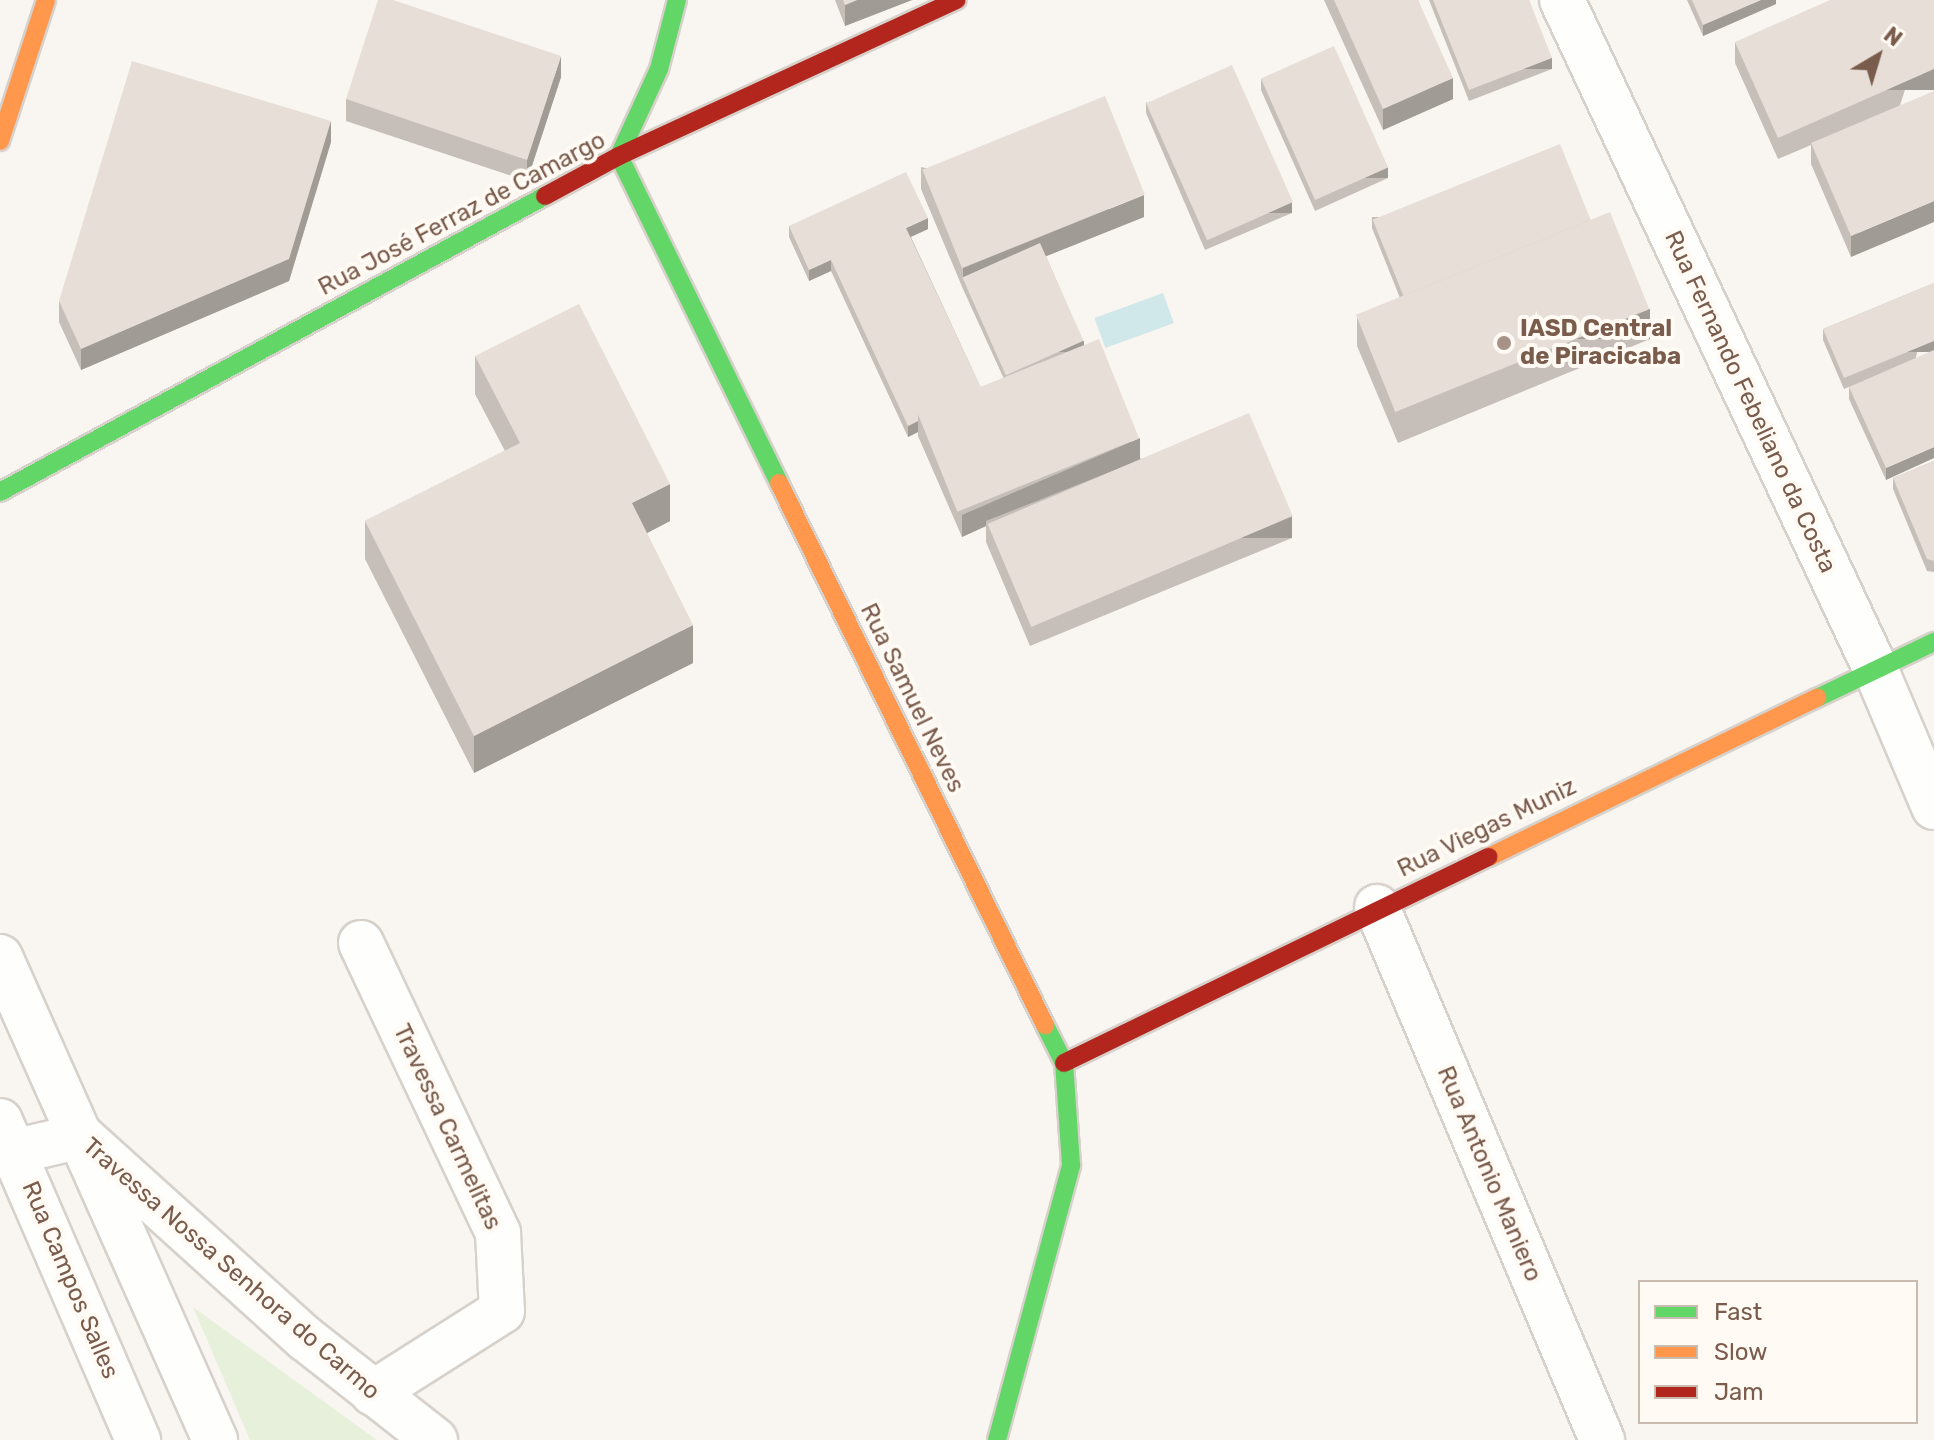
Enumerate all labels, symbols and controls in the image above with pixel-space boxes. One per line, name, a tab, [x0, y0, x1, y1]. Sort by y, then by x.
north arrow	[1838, 16, 1918, 96]
text: N	[1879, 21, 1908, 52]
street label: Rua José Ferraz de Camargo	[314, 126, 610, 302]
street label: Rua Fernando Febeliano da Costa	[1658, 226, 1842, 578]
place label: IASD Central de Piracicaba	[1520, 315, 1681, 371]
marker: IASD Central de Piracicaba	[1495, 334, 1513, 352]
street label: Rua Samuel Neves	[854, 599, 970, 797]
street label: Rua Viegas Muniz	[1393, 772, 1581, 884]
street label: Travessa Carmelitas	[387, 1020, 507, 1234]
street label: Rua Antonio Maniero	[1430, 1062, 1548, 1286]
street label: Travessa Nossa Senhora do Carmo	[76, 1132, 386, 1406]
street label: Rua Campos Salles	[15, 1177, 125, 1383]
legend	[1638, 1280, 1918, 1424]
text: Fast	[1714, 1298, 1762, 1326]
text: Slow	[1714, 1338, 1767, 1366]
text: Jam	[1714, 1378, 1764, 1406]

